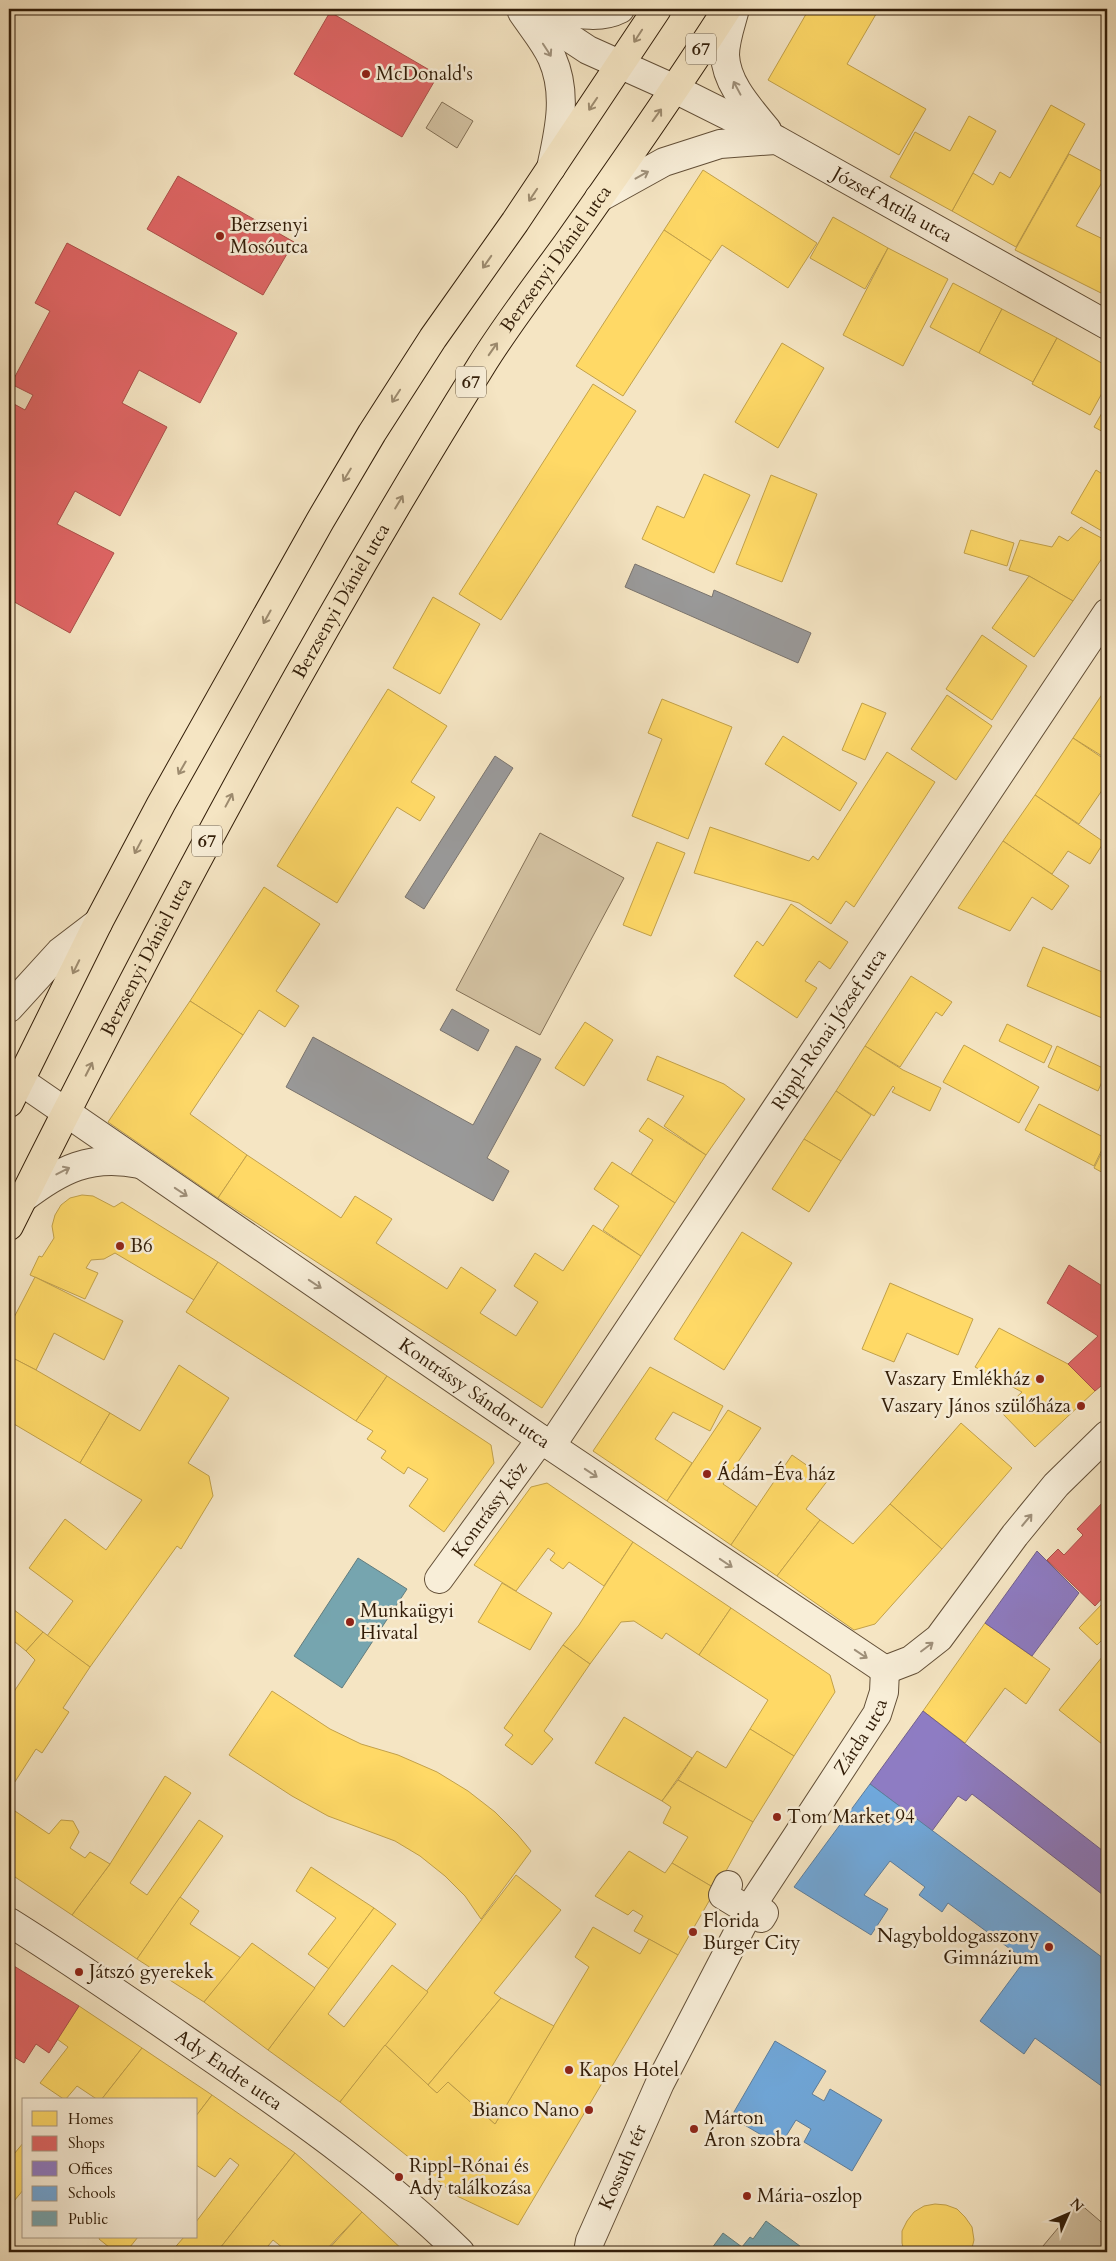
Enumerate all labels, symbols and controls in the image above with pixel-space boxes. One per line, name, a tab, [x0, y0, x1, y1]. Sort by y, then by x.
one-way arrow	[633, 29, 643, 43]
road number: 67	[686, 34, 716, 64]
one-way arrow	[542, 42, 552, 56]
place label: McDonald's	[376, 61, 473, 87]
marker: McDonald's	[360, 68, 372, 80]
one-way arrow	[731, 81, 741, 96]
one-way arrow	[588, 97, 598, 111]
one-way arrow	[652, 108, 662, 122]
street label: József Attila utca	[825, 159, 957, 249]
one-way arrow	[634, 169, 649, 179]
street label: Berzsenyi Dániel utca	[494, 180, 617, 337]
one-way arrow	[528, 187, 538, 201]
place label: Berzsenyi Mosóutca	[230, 212, 308, 260]
marker: Berzsenyi Mosóutca	[214, 230, 226, 242]
one-way arrow	[482, 254, 492, 268]
one-way arrow	[487, 342, 498, 356]
road number: 67	[456, 367, 486, 398]
one-way arrow	[391, 389, 401, 403]
one-way arrow	[342, 468, 352, 483]
one-way arrow	[394, 496, 404, 510]
street label: Berzsenyi Dániel utca	[286, 518, 396, 683]
one-way arrow	[262, 609, 272, 624]
one-way arrow	[177, 760, 187, 775]
one-way arrow	[224, 793, 234, 808]
road number: 67	[192, 826, 222, 856]
one-way arrow	[133, 839, 143, 854]
street label: Berzsenyi Dániel utca	[94, 873, 198, 1041]
street label: Rippl-Rónai József utca	[766, 943, 893, 1115]
one-way arrow	[71, 959, 81, 974]
one-way arrow	[84, 1061, 94, 1076]
one-way arrow	[55, 1166, 70, 1176]
one-way arrow	[174, 1187, 188, 1197]
place label: B6	[130, 1233, 153, 1259]
marker: B6	[114, 1240, 126, 1252]
one-way arrow	[308, 1279, 322, 1289]
street label: Kontrássy Sándor utca	[393, 1332, 555, 1455]
place label: Vaszary Emlékház	[884, 1366, 1031, 1392]
marker: Vaszary Emlékház	[1034, 1373, 1046, 1385]
place label: Vaszary János szülőháza	[881, 1393, 1071, 1419]
marker: Vaszary János szülőháza	[1075, 1400, 1087, 1412]
street label: Kontrássy köz	[446, 1456, 534, 1563]
place label: Ádám-Éva ház	[717, 1461, 836, 1487]
one-way arrow	[584, 1468, 598, 1478]
marker: Ádám-Éva ház	[701, 1468, 713, 1480]
one-way arrow	[1021, 1514, 1032, 1527]
one-way arrow	[719, 1558, 733, 1568]
place label: Munkaügyi Hivatal	[360, 1598, 454, 1646]
marker: Munkaügyi Hivatal	[344, 1616, 356, 1628]
one-way arrow	[920, 1642, 933, 1653]
one-way arrow	[854, 1649, 868, 1659]
street label: Zárda utca	[828, 1696, 894, 1780]
place label: Tom Market 94	[787, 1804, 915, 1830]
marker: Tom Market 94	[771, 1811, 783, 1823]
place label: Florida Burger City	[703, 1908, 801, 1956]
place label: Nagyboldogasszony Gimnázium	[877, 1923, 1040, 1971]
marker: Florida Burger City	[687, 1926, 699, 1938]
marker: Nagyboldogasszony Gimnázium	[1043, 1941, 1055, 1953]
place label: Játszó gyerekek	[86, 1959, 215, 1985]
marker: Játszó gyerekek	[73, 1966, 85, 1978]
street label: Ady Endre utca	[170, 2023, 288, 2116]
place label: Kapos Hotel	[579, 2057, 679, 2083]
marker: Kapos Hotel	[563, 2064, 575, 2076]
place label: Bianco Nano	[472, 2097, 579, 2123]
legend	[22, 2098, 198, 2238]
marker: Bianco Nano	[583, 2104, 595, 2116]
place label: Márton Áron szobra	[704, 2105, 801, 2153]
text: Homes	[68, 2109, 113, 2129]
street label: Kossuth tér	[592, 2120, 653, 2214]
marker: Márton Áron szobra	[688, 2123, 700, 2135]
text: Shops	[68, 2133, 105, 2153]
place label: Rippl-Rónai és Ady találkozása	[409, 2153, 532, 2201]
text: Offices	[68, 2159, 113, 2179]
marker: Rippl-Rónai és Ady találkozása	[393, 2171, 405, 2183]
text: Schools	[68, 2183, 116, 2203]
place label: Mária-oszlop	[757, 2183, 862, 2209]
north arrow	[1044, 2188, 1094, 2238]
marker: Mária-oszlop	[741, 2190, 753, 2202]
text: N	[1066, 2194, 1088, 2216]
text: Public	[68, 2209, 108, 2229]

